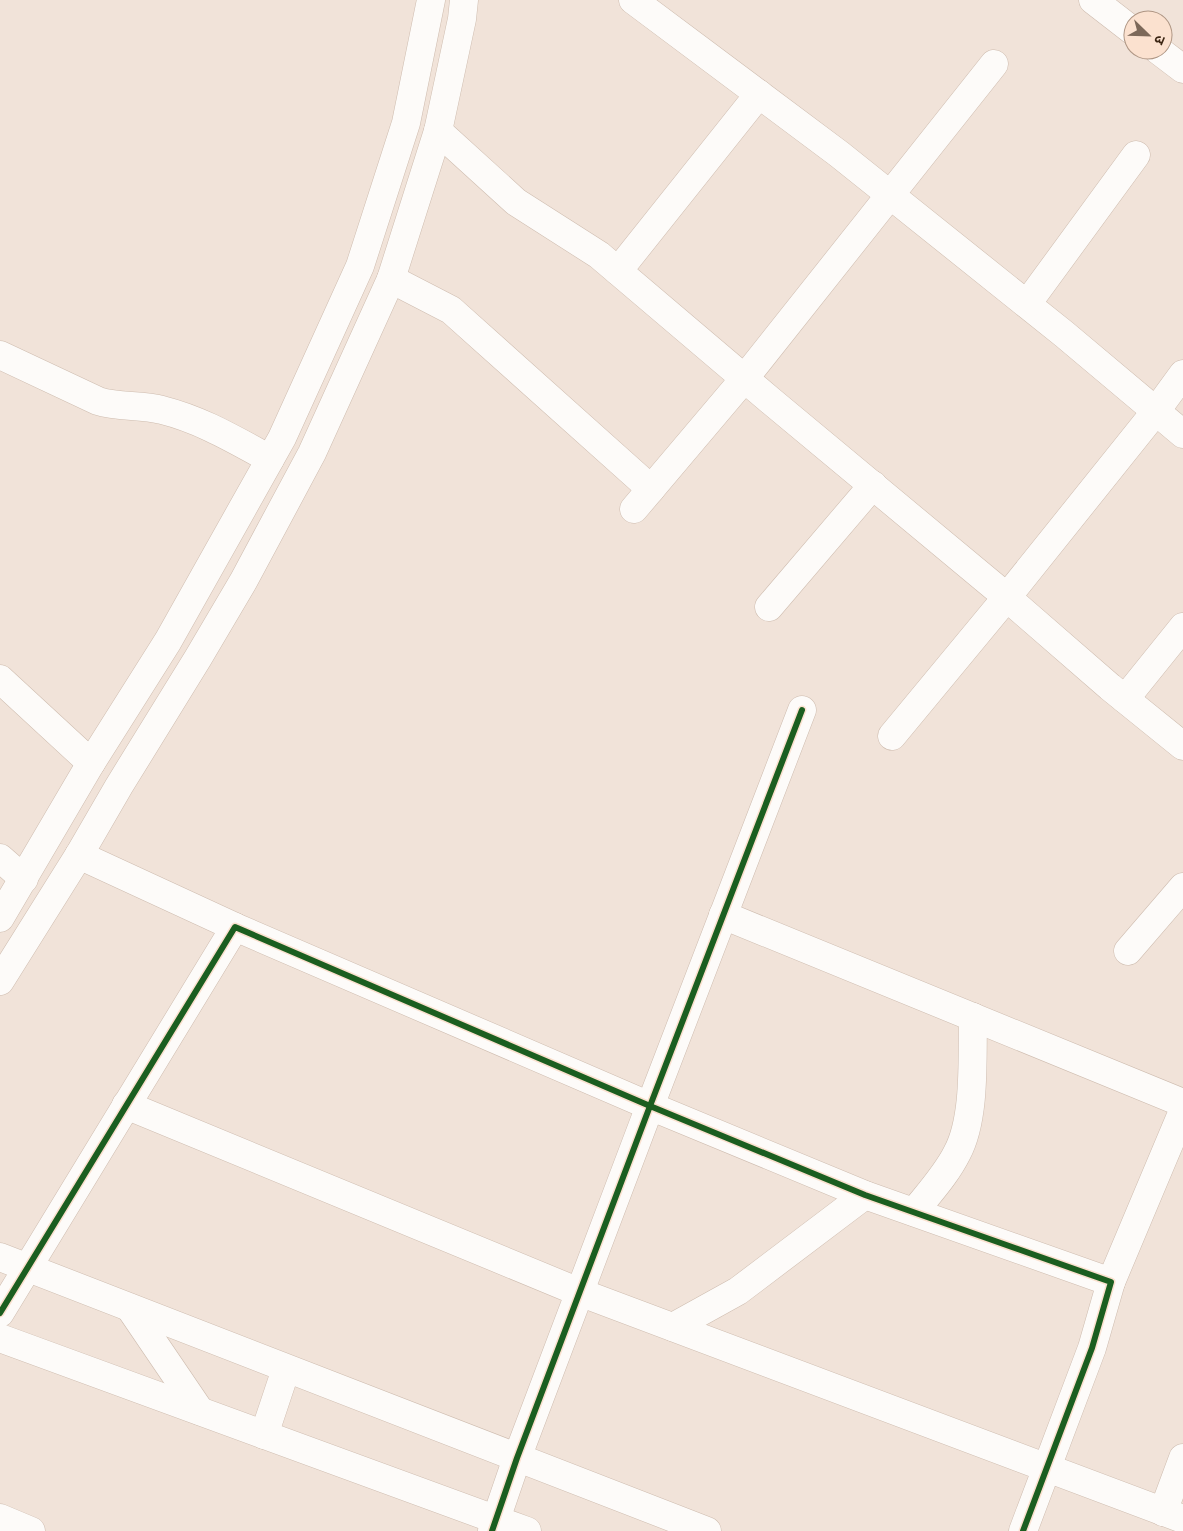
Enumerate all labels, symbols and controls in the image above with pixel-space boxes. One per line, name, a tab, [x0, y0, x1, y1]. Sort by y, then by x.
north arrow	[1123, 10, 1173, 60]
text: उ	[1151, 33, 1169, 48]

